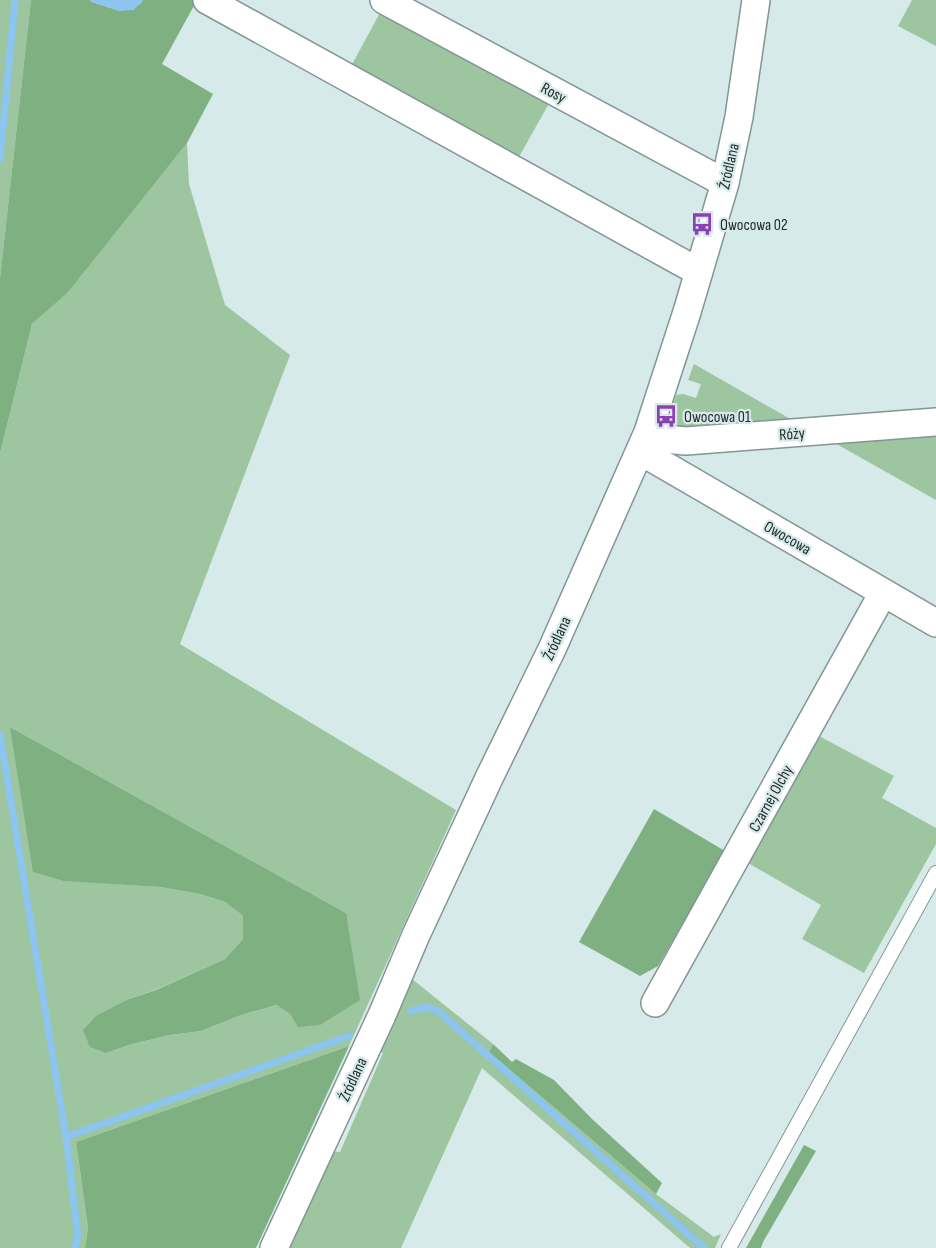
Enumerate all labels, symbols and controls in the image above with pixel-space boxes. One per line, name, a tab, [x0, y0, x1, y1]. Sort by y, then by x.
street label: Rosy	[537, 79, 569, 108]
street label: Źródlana	[715, 142, 744, 191]
bus stop icon: Owocowa 02	[689, 211, 715, 237]
place label: Owocowa 02	[720, 216, 788, 235]
bus stop icon: Owocowa 01	[653, 403, 679, 429]
place label: Owocowa 01	[684, 408, 751, 427]
street label: Róży	[779, 424, 806, 445]
street label: Owocowa	[760, 517, 814, 559]
street label: Źródlana	[539, 614, 576, 664]
street label: Czarnej Olchy	[745, 762, 797, 835]
street label: Źródlana	[335, 1055, 372, 1105]

